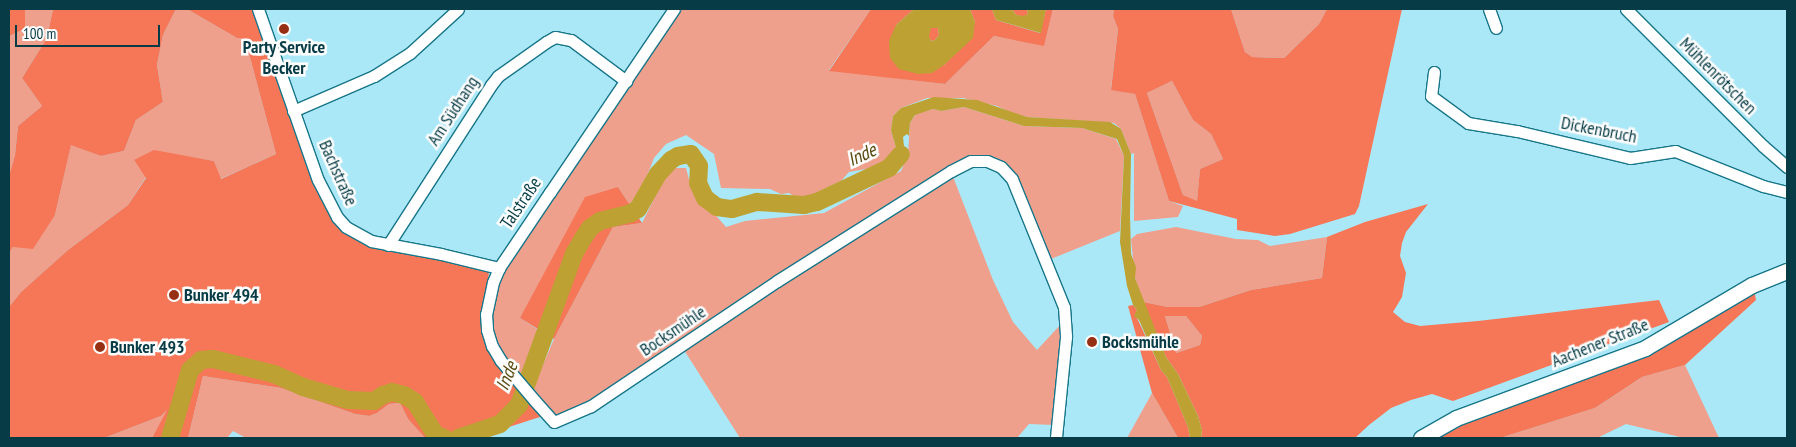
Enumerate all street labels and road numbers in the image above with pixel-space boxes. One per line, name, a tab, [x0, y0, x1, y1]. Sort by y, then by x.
street label: Mühlenrötschen	[1675, 33, 1761, 119]
street label: Am Südhang	[423, 72, 483, 150]
street label: Dickenbruch	[1559, 112, 1639, 148]
street label: Bachstraße	[314, 137, 362, 209]
street label: Talstraße	[496, 173, 546, 233]
street label: Bocksmühle	[636, 301, 710, 361]
street label: Aachener Straße	[1548, 314, 1652, 372]

